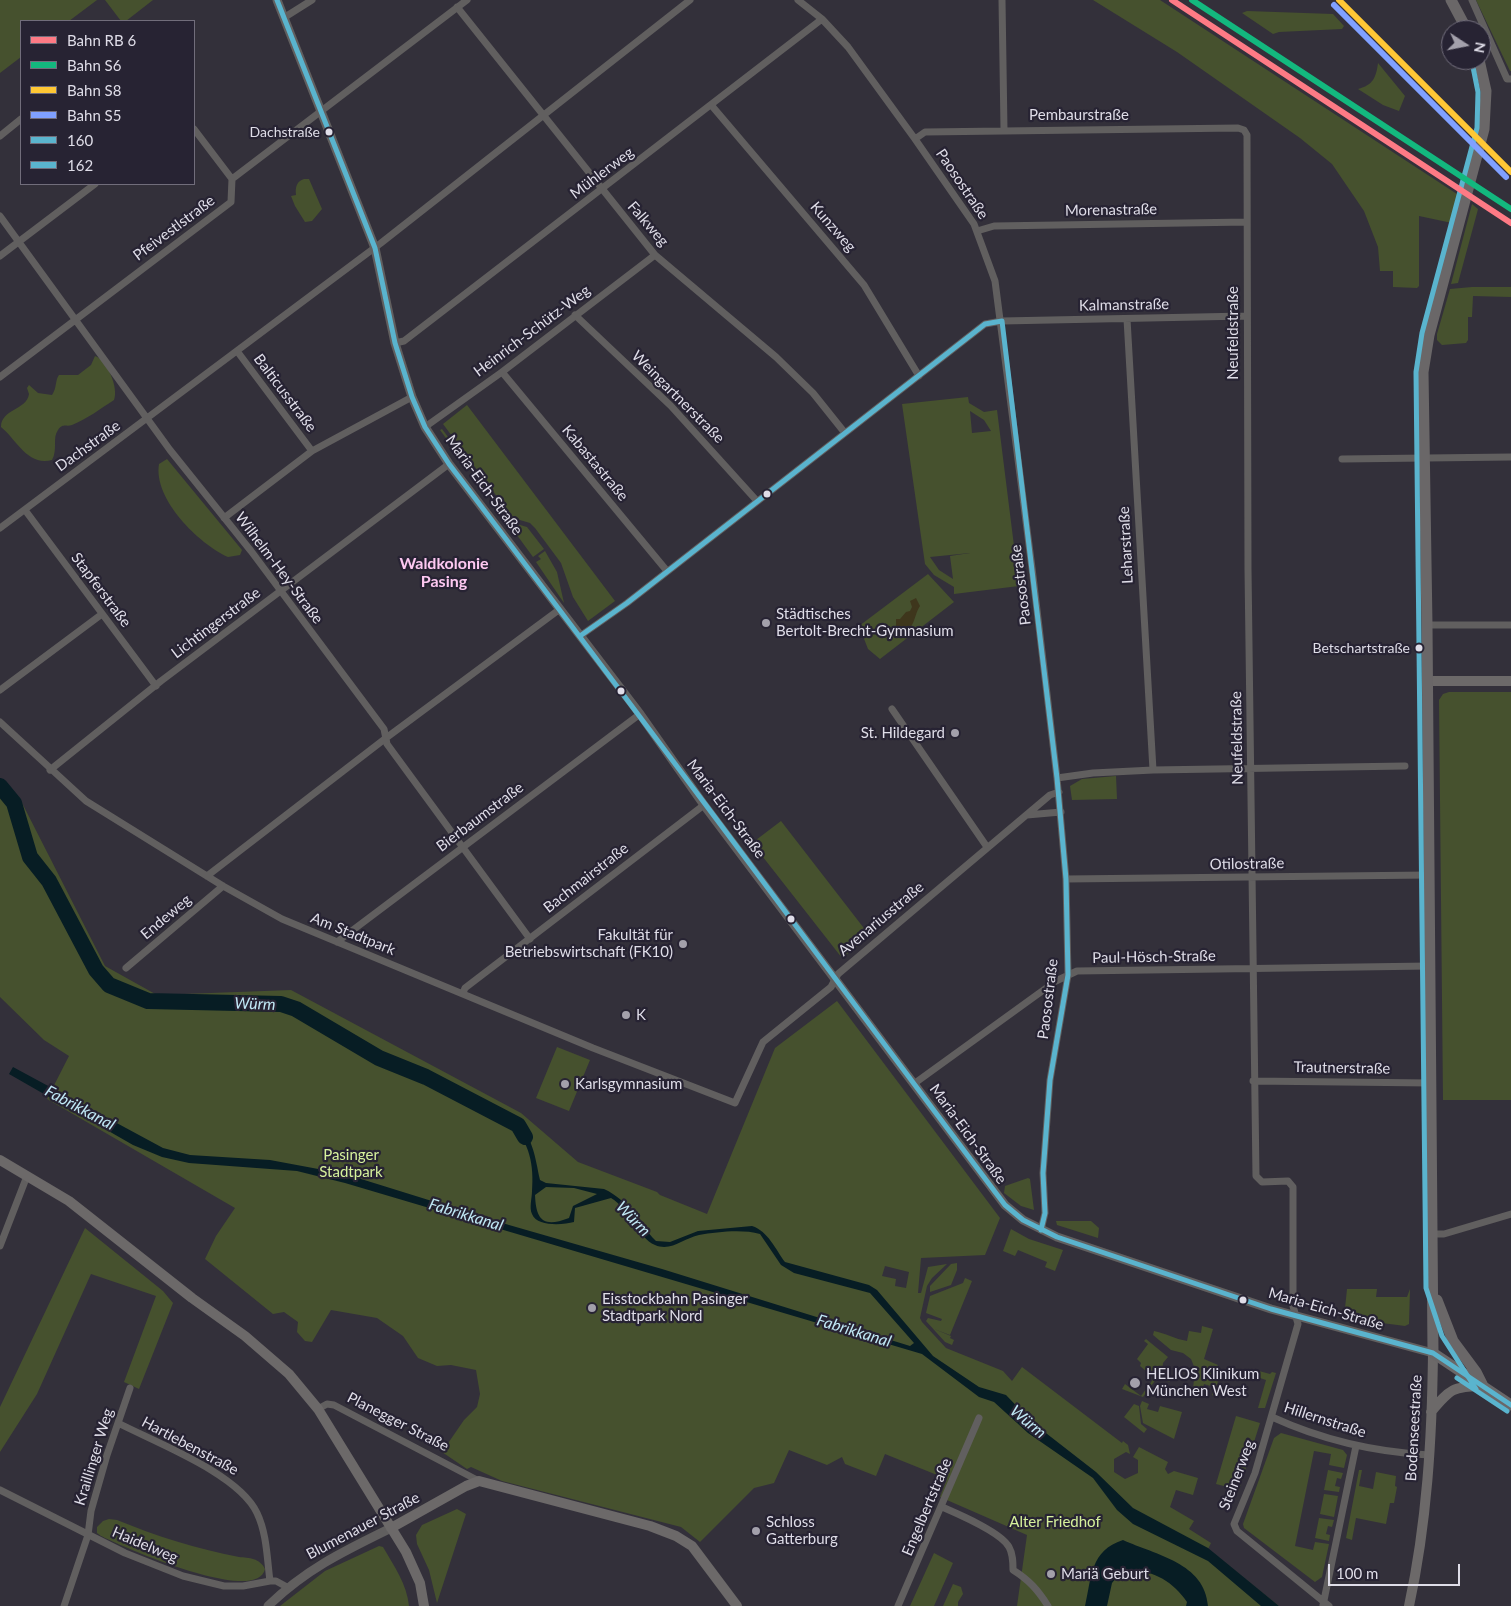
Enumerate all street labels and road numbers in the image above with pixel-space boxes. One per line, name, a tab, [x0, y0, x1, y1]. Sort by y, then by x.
street label: Pembaurstraße	[1029, 106, 1129, 124]
street label: Mühlerweg	[567, 143, 637, 203]
street label: Paosostraße	[932, 145, 992, 223]
street label: Pfeivestlstraße	[130, 191, 218, 265]
street label: Falkweg	[624, 198, 672, 250]
street label: Kunzweg	[806, 198, 860, 256]
street label: Morenastraße	[1065, 200, 1157, 220]
street label: Heinrich-Schütz-Weg	[470, 281, 594, 381]
street label: Neufeldstraße	[1224, 286, 1242, 380]
street label: Kalmanstraße	[1079, 295, 1169, 315]
street label: Weingartnerstraße	[628, 347, 728, 447]
street label: Balticusstraße	[250, 350, 320, 436]
street label: Dachstraße	[52, 417, 124, 475]
street label: Kabastastraße	[558, 421, 632, 505]
street label: Maria-Eich-Straße	[442, 432, 526, 538]
street label: Leharstraße	[1115, 506, 1137, 584]
street label: Wilhelm-Hey-Straße	[231, 509, 327, 627]
street label: Paosostraße	[1007, 544, 1035, 626]
street label: Stapferstraße	[67, 549, 135, 631]
street label: Lichtingerstraße	[168, 584, 264, 662]
street label: Neufeldstraße	[1227, 691, 1247, 785]
street label: Maria-Eich-Straße	[683, 756, 769, 862]
street label: Bierbaumstraße	[433, 778, 527, 856]
street label: Bachmairstraße	[540, 839, 632, 917]
street label: Otilostraße	[1210, 854, 1284, 874]
street label: Avenariusstraße	[835, 878, 927, 960]
street label: Endeweg	[137, 891, 195, 943]
street label: Am Stadtpark	[308, 909, 398, 959]
street label: Paul-Hösch-Straße	[1092, 947, 1216, 967]
street label: Paosostraße	[1034, 958, 1062, 1040]
street label: Trautnerstraße	[1293, 1058, 1391, 1078]
street label: Maria-Eich-Straße	[926, 1081, 1010, 1187]
street label: Maria-Eich-Straße	[1266, 1284, 1386, 1334]
street label: Bodenseestraße	[1402, 1374, 1426, 1482]
street label: Planegger Straße	[344, 1389, 452, 1455]
street label: Hillernstraße	[1282, 1398, 1368, 1442]
street label: Kraillinger Weg	[71, 1406, 117, 1508]
street label: Hartlebenstraße	[139, 1413, 241, 1479]
street label: Steinerweg	[1215, 1437, 1259, 1513]
street label: Engelbertstraße	[898, 1455, 956, 1559]
street label: Blumenauer Straße	[303, 1489, 423, 1563]
street label: Haidelweg	[109, 1523, 181, 1567]

